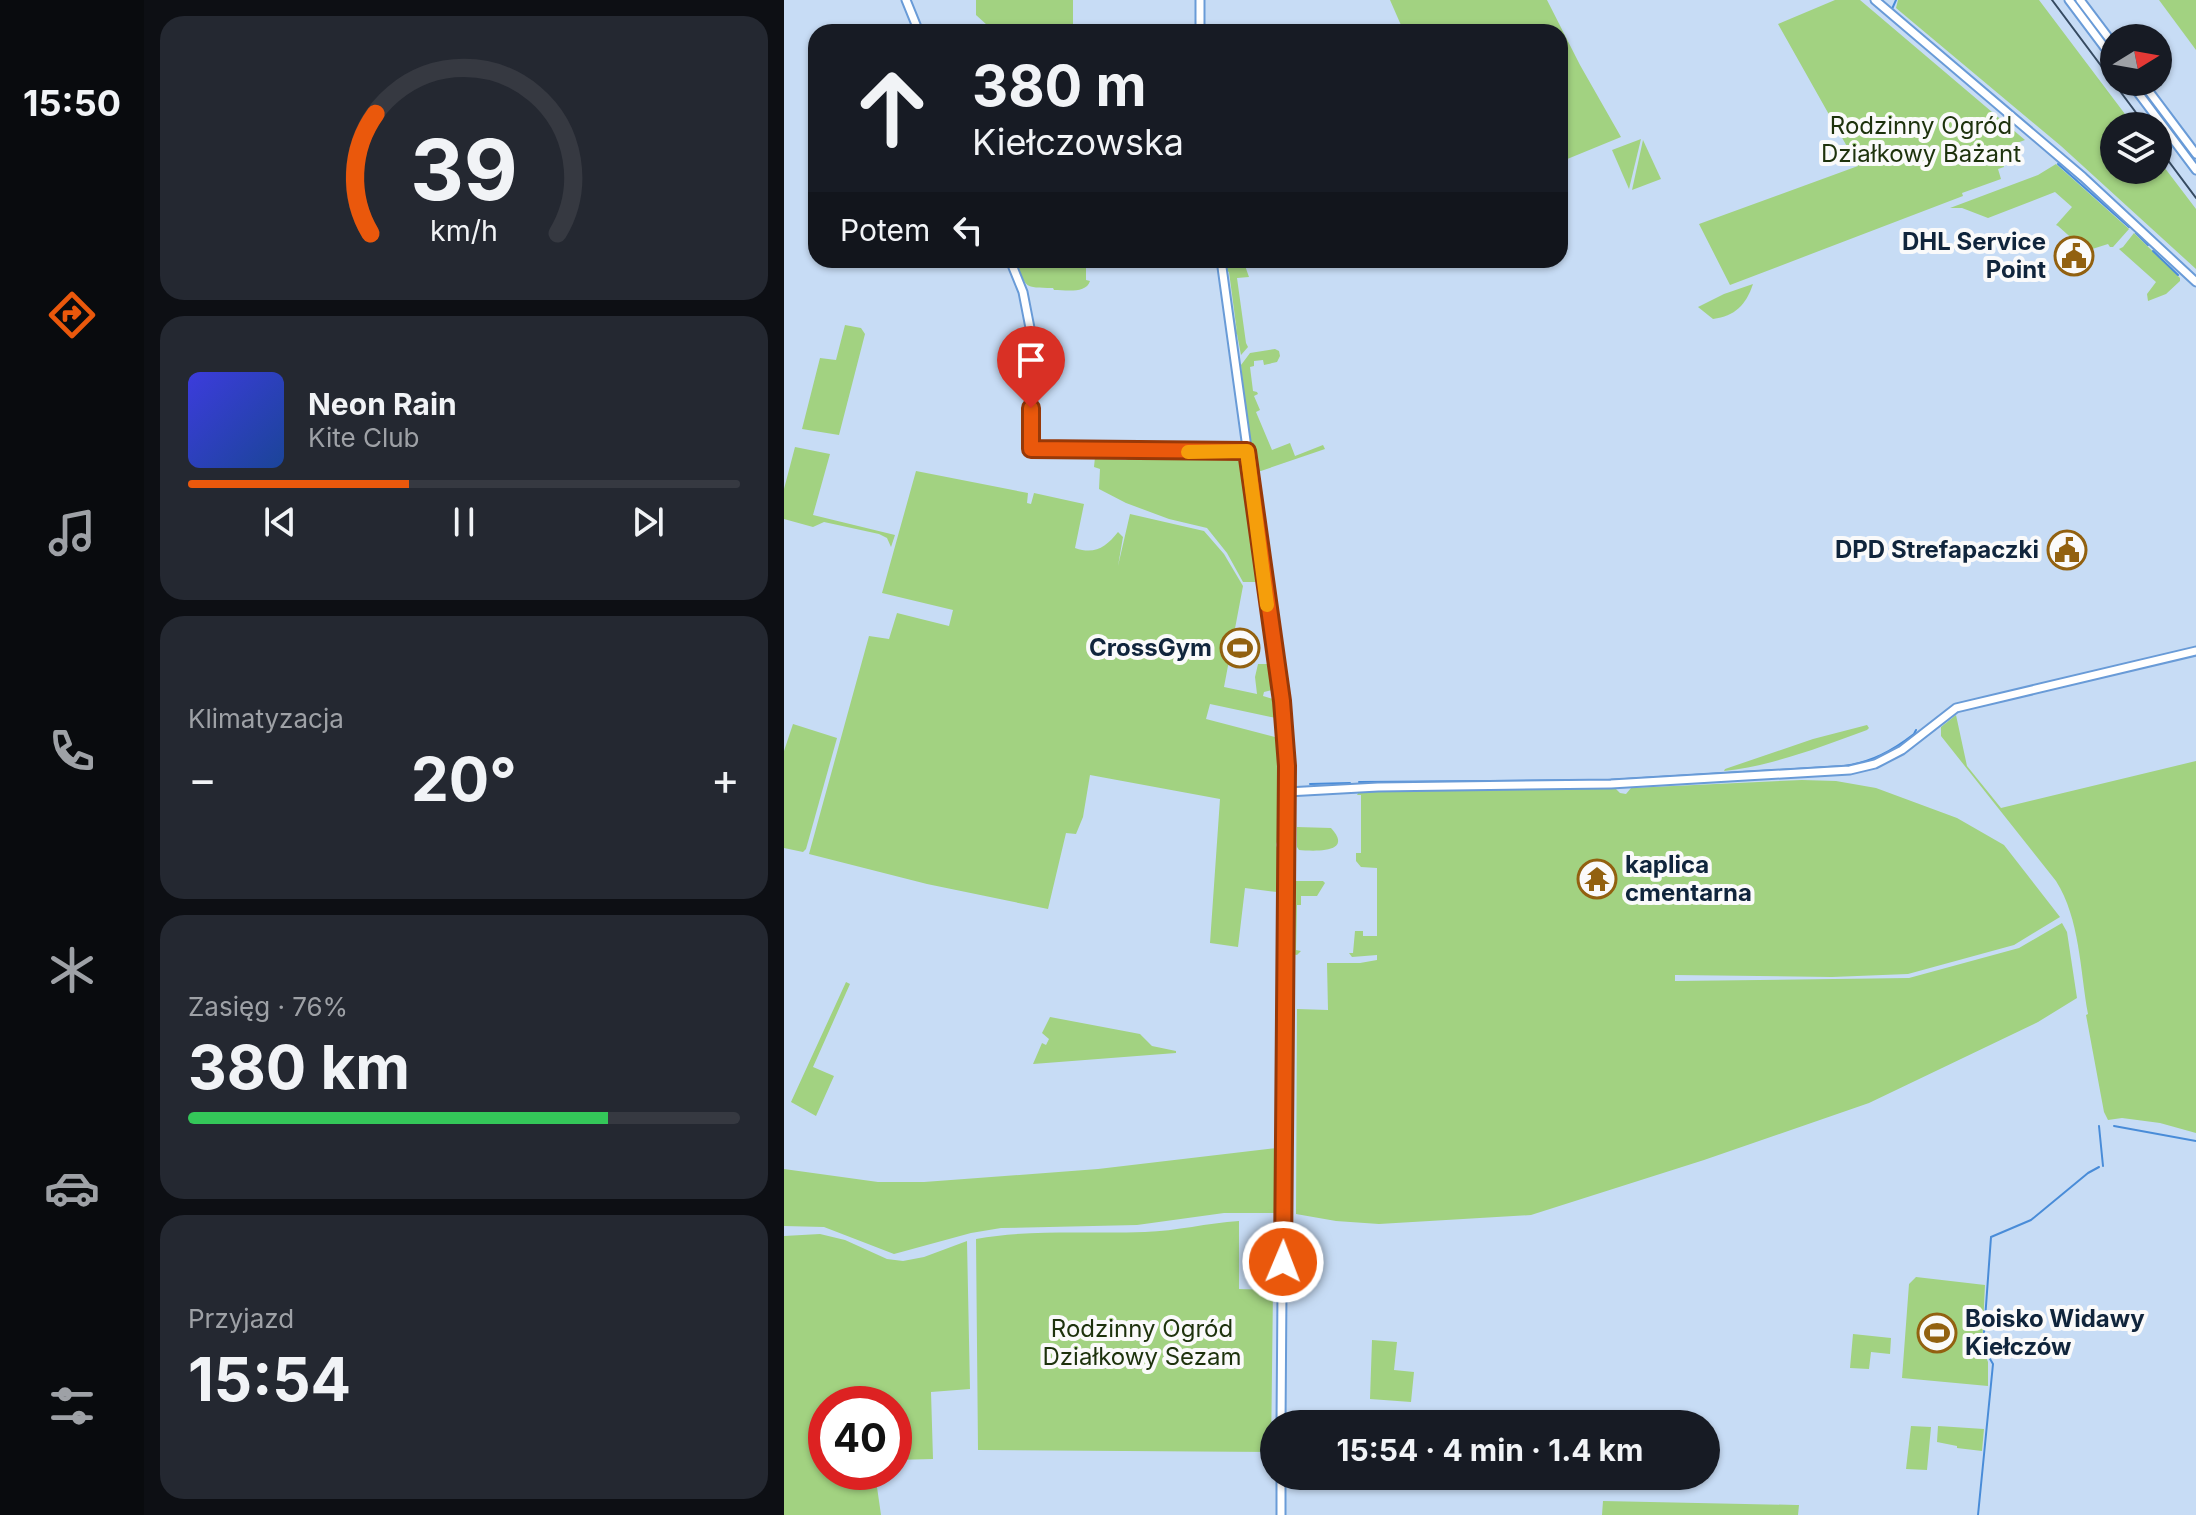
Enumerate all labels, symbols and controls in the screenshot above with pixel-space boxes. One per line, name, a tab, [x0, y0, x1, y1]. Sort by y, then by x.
north arrow	[2100, 24, 2172, 96]
map controls	[2100, 24, 2172, 184]
text: 380 m	[972, 52, 1147, 120]
icon: ahead	[840, 56, 944, 160]
text: 15:50	[23, 81, 121, 125]
park label: Rodzinny Ogród Działkowy Bażant	[1821, 111, 2021, 168]
button: layers	[2100, 112, 2172, 184]
text: 39	[410, 118, 518, 219]
text: Kiełczowska	[972, 120, 1184, 164]
icon: left	[946, 208, 990, 252]
text: Potem	[840, 212, 930, 248]
text: km/h	[430, 213, 498, 248]
place label: DHL Service Point	[1902, 227, 2046, 284]
public building icon: DHL Service Point	[2053, 235, 2095, 277]
icon: directions	[44, 287, 100, 343]
pin	[997, 326, 1065, 408]
icon: arrive	[1009, 338, 1053, 382]
text: Neon Rain	[308, 386, 457, 422]
text: Kite Club	[308, 422, 419, 453]
icon: previous	[258, 500, 302, 544]
icon: pause	[442, 500, 486, 544]
icon: next	[626, 500, 670, 544]
icon: music	[44, 505, 100, 561]
public building icon: DPD Strefapaczki	[2046, 529, 2088, 571]
place label: DPD Strefapaczki	[1835, 535, 2039, 564]
sports icon: CrossGym	[1219, 627, 1261, 669]
place label: CrossGym	[1089, 633, 1212, 662]
text: Klimatyzacja	[188, 703, 344, 734]
icon: phone	[44, 723, 100, 779]
text: 20°	[411, 743, 517, 815]
text: −	[188, 752, 217, 806]
text: +	[711, 752, 740, 806]
place label: kaplica cmentarna	[1625, 850, 1752, 907]
temple icon: kaplica cmentarna	[1576, 858, 1618, 900]
icon: climate	[44, 942, 100, 998]
text: Zasięg · 76%	[188, 991, 348, 1022]
text: 380 km	[188, 1031, 410, 1103]
icon: car	[44, 1160, 100, 1216]
position arrow	[1241, 1220, 1325, 1304]
text: Przyjazd	[188, 1303, 294, 1334]
place label: Boisko Widawy Kiełczów	[1965, 1304, 2145, 1361]
sports icon: Boisko Widawy Kiełczów	[1916, 1312, 1958, 1354]
park label: Rodzinny Ogród Działkowy Sezam	[1043, 1314, 1241, 1371]
text: 15:54	[188, 1343, 351, 1415]
icon: filters	[44, 1378, 100, 1434]
speed limit sign: 40	[808, 1386, 912, 1490]
text: 15:54 · 4 min · 1.4 km	[1337, 1432, 1643, 1468]

